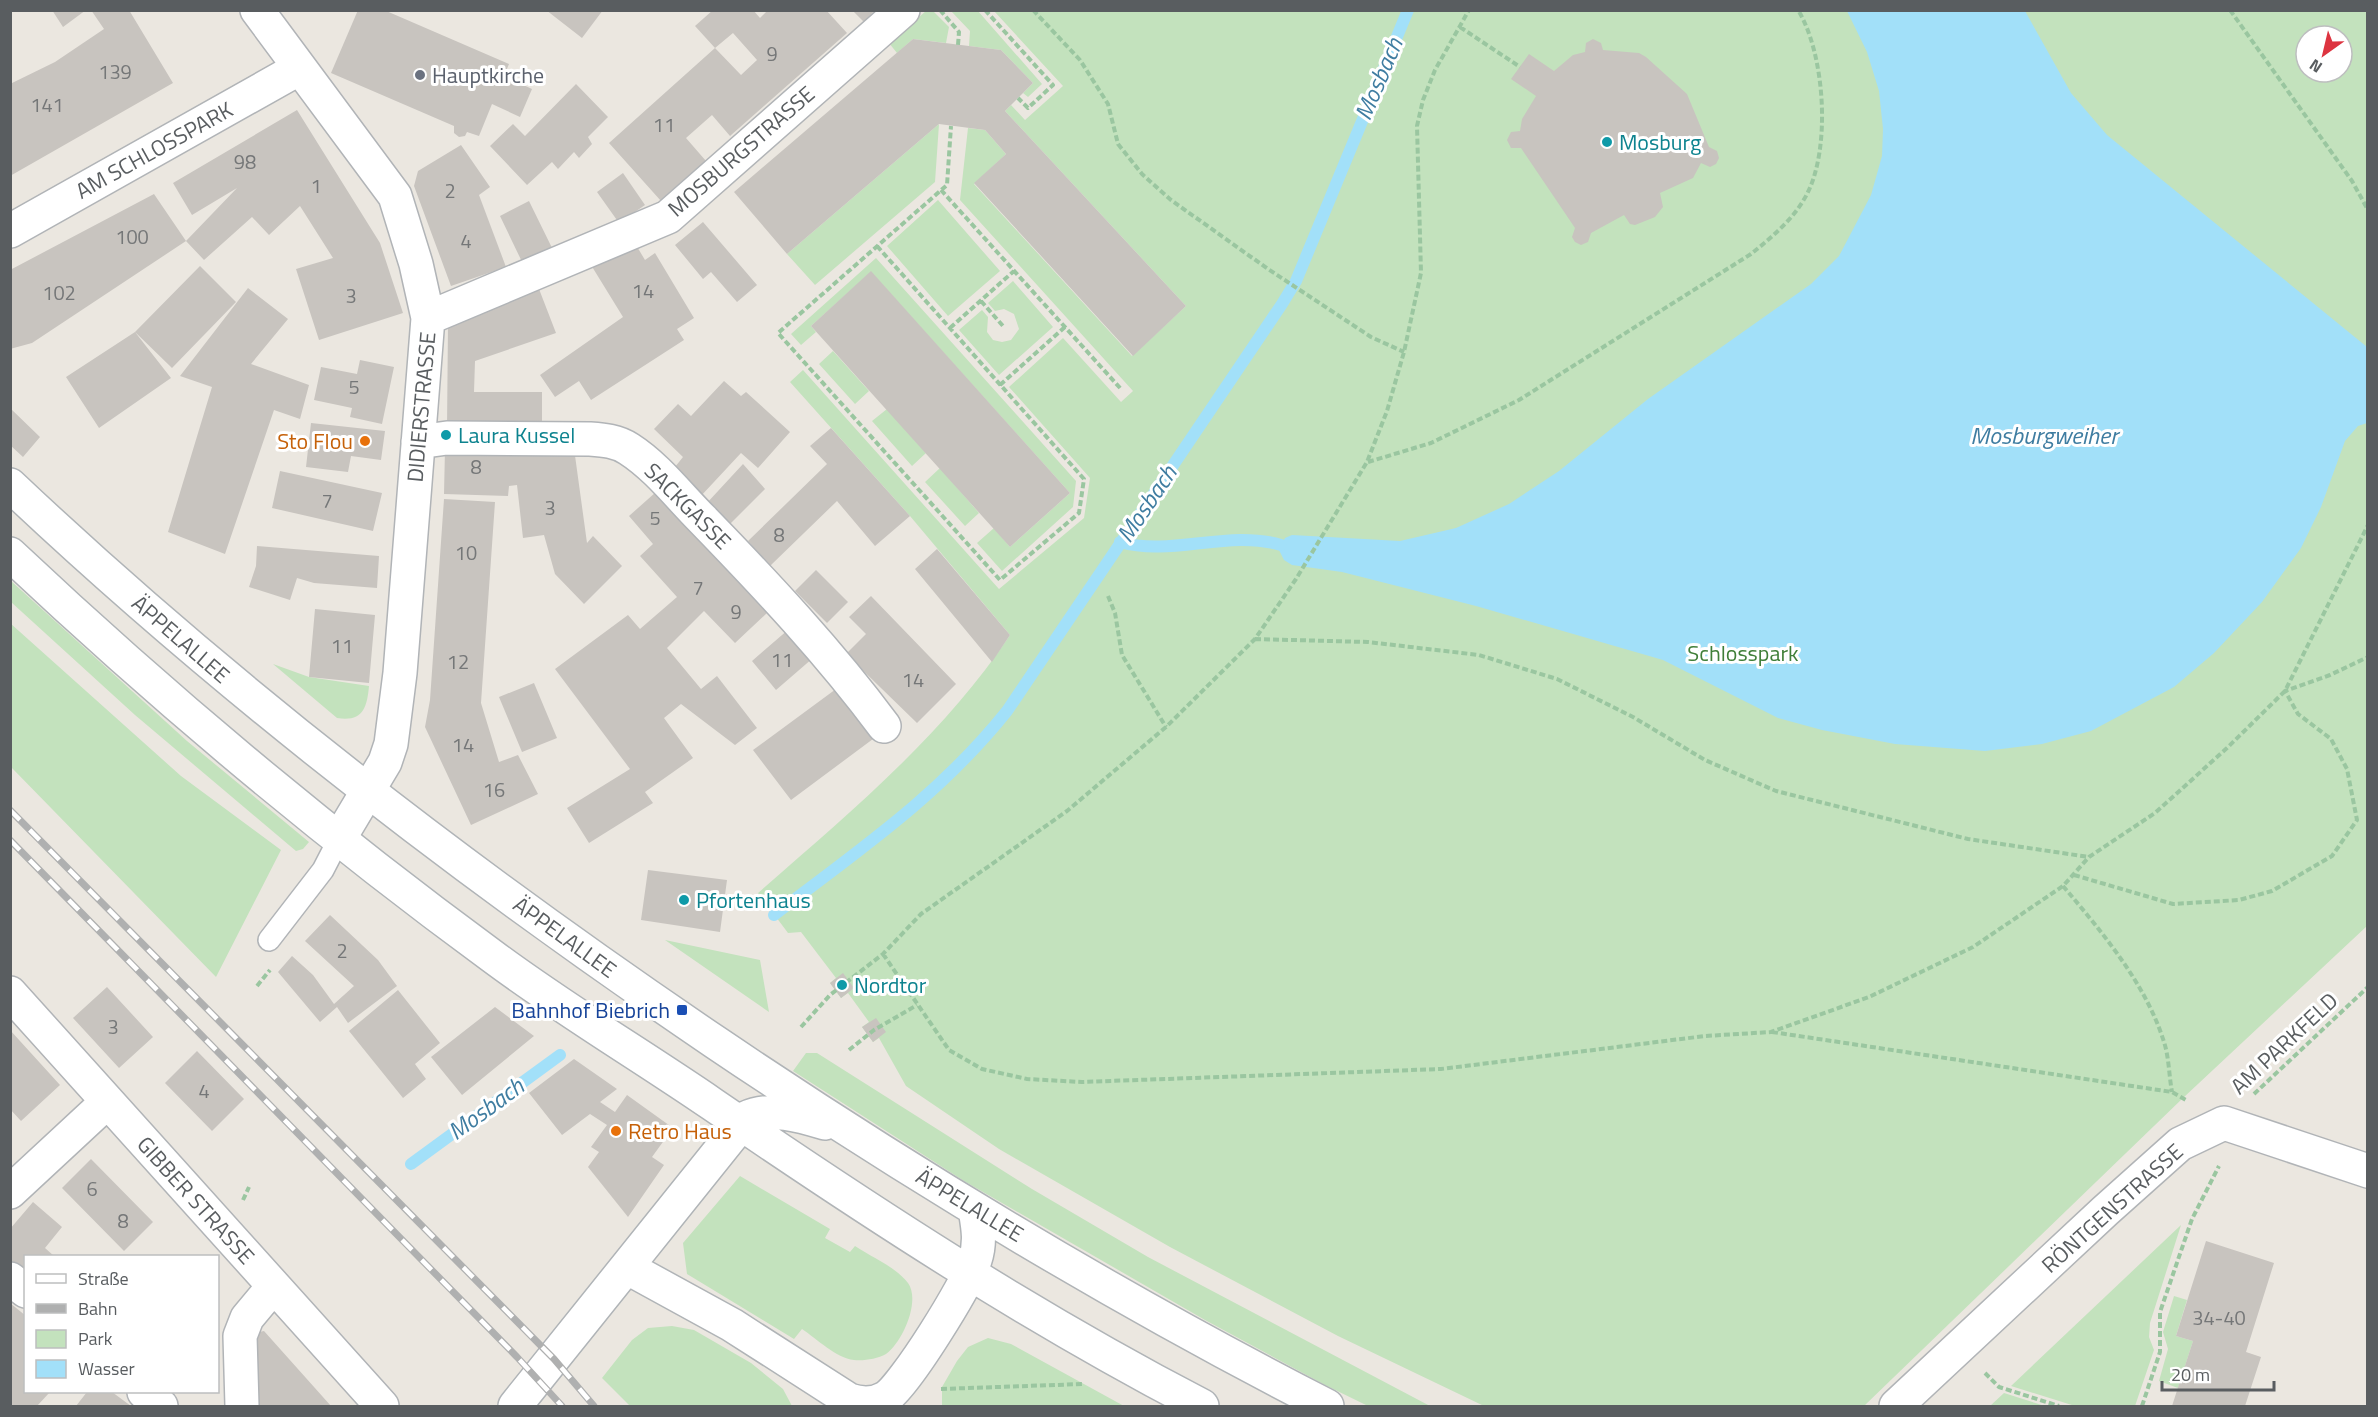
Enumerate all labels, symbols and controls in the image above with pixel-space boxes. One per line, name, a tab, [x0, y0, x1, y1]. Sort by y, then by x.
north arrow	[2294, 24, 2354, 84]
water label: Mosbach	[1345, 31, 1412, 125]
house number: 9	[766, 38, 778, 69]
text: N	[2304, 53, 2327, 79]
house number: 139	[98, 56, 132, 87]
place label: Hauptkirche	[432, 58, 544, 92]
marker: Hauptkirche	[413, 68, 427, 82]
street label: MOSBURGSTRASSE	[660, 77, 822, 225]
house number: 141	[30, 89, 64, 120]
street label: AM SCHLOSSPARK	[69, 92, 239, 207]
house number: 11	[653, 109, 675, 140]
place label: Mosburg	[1619, 125, 1701, 159]
marker: Mosburg	[1600, 135, 1614, 149]
house number: 98	[234, 146, 256, 177]
house number: 1	[310, 170, 322, 201]
house number: 2	[444, 175, 456, 206]
house number: 100	[115, 221, 149, 252]
house number: 4	[460, 225, 472, 256]
house number: 14	[632, 275, 654, 306]
house number: 102	[42, 277, 76, 308]
house number: 3	[345, 280, 357, 311]
street label: DIDIERSTRASSE	[397, 330, 445, 484]
house number: 5	[348, 371, 360, 402]
water label: Mosburgweiher	[1970, 417, 2121, 453]
place label: Laura Kussel	[458, 418, 575, 452]
place label: Sto Flou	[277, 424, 353, 458]
marker: Laura Kussel	[439, 428, 453, 442]
marker: Sto Flou	[358, 434, 372, 448]
house number: 8	[470, 451, 482, 482]
street label: SACKGASSE	[637, 455, 739, 557]
water label: Mosbach	[1107, 457, 1186, 549]
house number: 7	[321, 485, 333, 516]
house number: 3	[544, 492, 556, 523]
house number: 5	[649, 502, 661, 533]
house number: 8	[773, 519, 785, 550]
house number: 10	[455, 537, 477, 568]
house number: 7	[692, 572, 704, 603]
street label: ÄPPELALLEE	[124, 587, 238, 691]
house number: 9	[730, 596, 742, 627]
house number: 11	[331, 630, 353, 661]
park label: Schlosspark	[1687, 636, 1799, 670]
house number: 11	[771, 644, 793, 675]
house number: 12	[447, 646, 469, 677]
house number: 14	[902, 664, 924, 695]
house number: 14	[452, 729, 474, 760]
house number: 16	[483, 774, 505, 805]
place label: Pfortenhaus	[696, 883, 811, 917]
street label: ÄPPELALLEE	[506, 888, 624, 986]
marker: Pfortenhaus	[677, 893, 691, 907]
house number: 2	[336, 935, 348, 966]
place label: Nordtor	[854, 968, 927, 1002]
marker: Nordtor	[835, 978, 849, 992]
street label: AM PARKFELD	[2223, 984, 2345, 1102]
place label: Bahnhof Biebrich	[511, 993, 670, 1027]
marker: Bahnhof Biebrich	[675, 1003, 689, 1017]
house number: 3	[107, 1011, 119, 1042]
water label: Mosbach	[440, 1068, 532, 1148]
house number: 4	[198, 1075, 210, 1106]
place label: Retro Haus	[628, 1114, 732, 1148]
marker: Retro Haus	[609, 1124, 623, 1138]
street label: GIBBER STRASSE	[129, 1128, 263, 1272]
street label: RÖNTGENSTRASSE	[2034, 1135, 2190, 1281]
street label: ÄPPELALLEE	[910, 1159, 1030, 1251]
house number: 6	[86, 1173, 98, 1204]
house number: 8	[117, 1205, 129, 1236]
legend	[24, 1255, 219, 1393]
text: Straße	[78, 1265, 129, 1292]
text: Bahn	[78, 1295, 117, 1322]
house number: 34-40	[2192, 1302, 2246, 1333]
text: Park	[78, 1325, 113, 1352]
scale bar	[2162, 1354, 2274, 1392]
text: Wasser	[78, 1355, 135, 1382]
text: 20 m	[2171, 1361, 2210, 1388]

